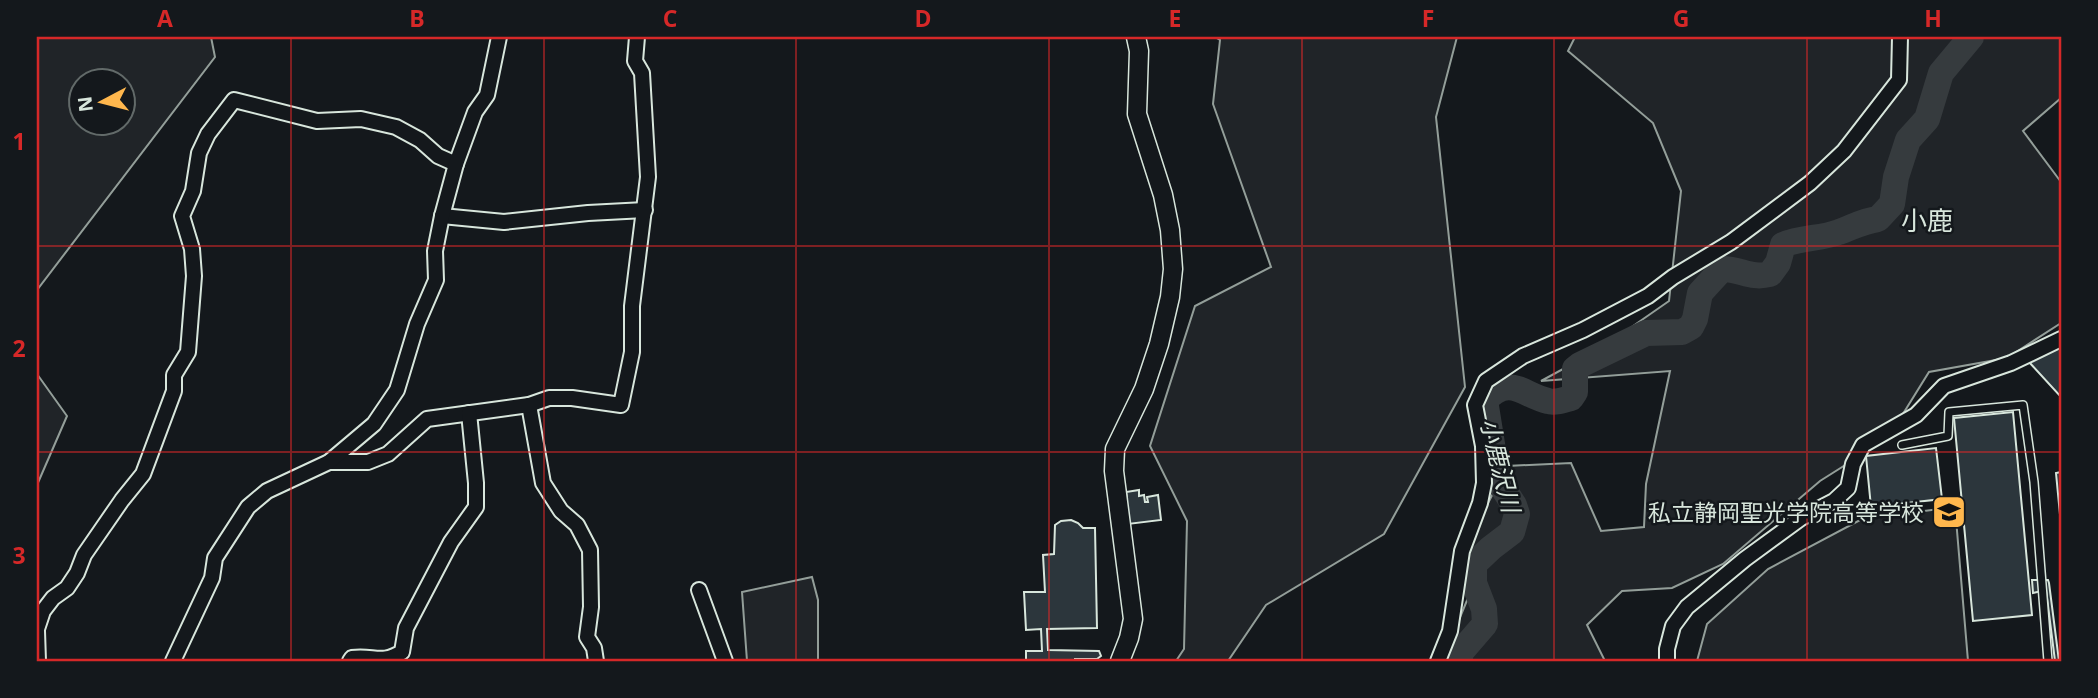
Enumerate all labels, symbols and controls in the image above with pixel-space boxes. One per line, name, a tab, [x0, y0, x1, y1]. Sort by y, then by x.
text: A	[157, 2, 173, 34]
text: B	[409, 2, 425, 34]
text: C	[663, 2, 677, 34]
text: D	[914, 2, 932, 34]
text: E	[1169, 2, 1181, 34]
text: F	[1422, 2, 1434, 34]
text: G	[1673, 2, 1689, 34]
text: H	[1924, 2, 1942, 34]
north arrow	[66, 66, 136, 136]
text: N	[71, 95, 99, 113]
text: 1	[12, 125, 26, 157]
district label: 小鹿	[1901, 202, 1953, 238]
text: 2	[12, 332, 26, 364]
water label: 小鹿沢川	[1473, 414, 1529, 518]
school or university icon: 私立静岡聖光学院高等学校	[1930, 493, 1968, 531]
place label: 私立静岡聖光学院高等学校	[1648, 496, 1924, 528]
text: 3	[12, 539, 26, 571]

